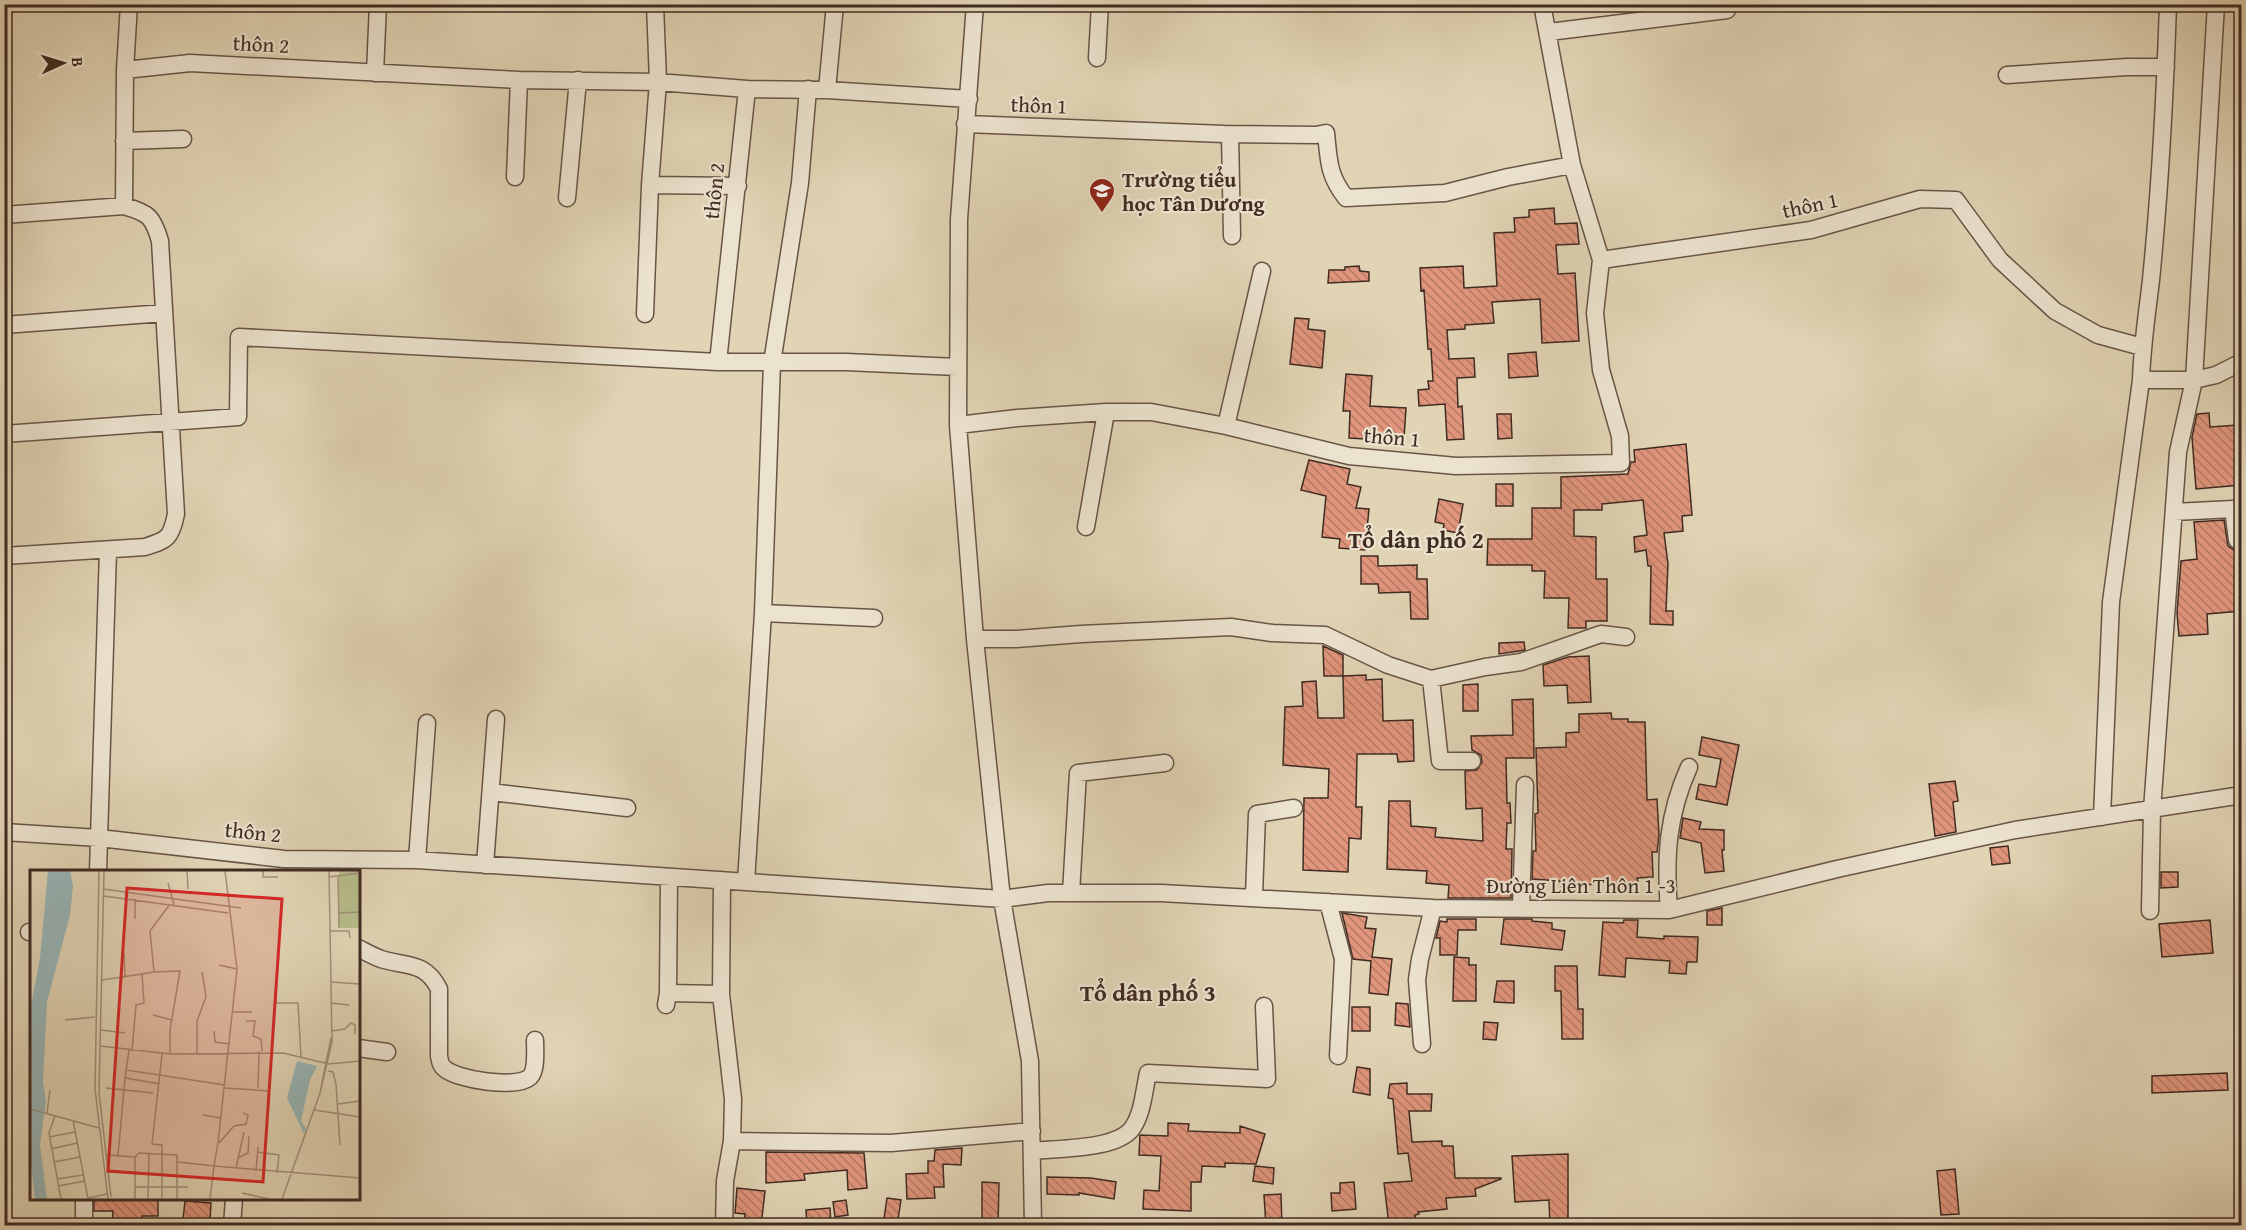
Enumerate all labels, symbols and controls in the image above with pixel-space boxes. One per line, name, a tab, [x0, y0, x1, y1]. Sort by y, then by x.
street label: thôn 2	[232, 27, 290, 61]
north arrow	[33, 33, 93, 93]
text: B	[66, 56, 90, 68]
street label: thôn 1	[1010, 89, 1068, 121]
street label: thôn 2	[696, 161, 732, 221]
place label: Trường tiểu học Tân Dương	[1122, 164, 1266, 219]
school or university icon: Trường tiểu học Tân Dương	[1087, 176, 1117, 214]
street label: thôn 1	[1779, 184, 1841, 226]
street label: thôn 1	[1363, 419, 1421, 455]
district label: Tổ dân phố 2	[1348, 522, 1484, 557]
street label: thôn 2	[223, 814, 283, 850]
inset map	[30, 870, 360, 1200]
street label: Đường Liên Thôn 1 -3	[1486, 870, 1676, 901]
district label: Tổ dân phố 3	[1080, 975, 1216, 1010]

